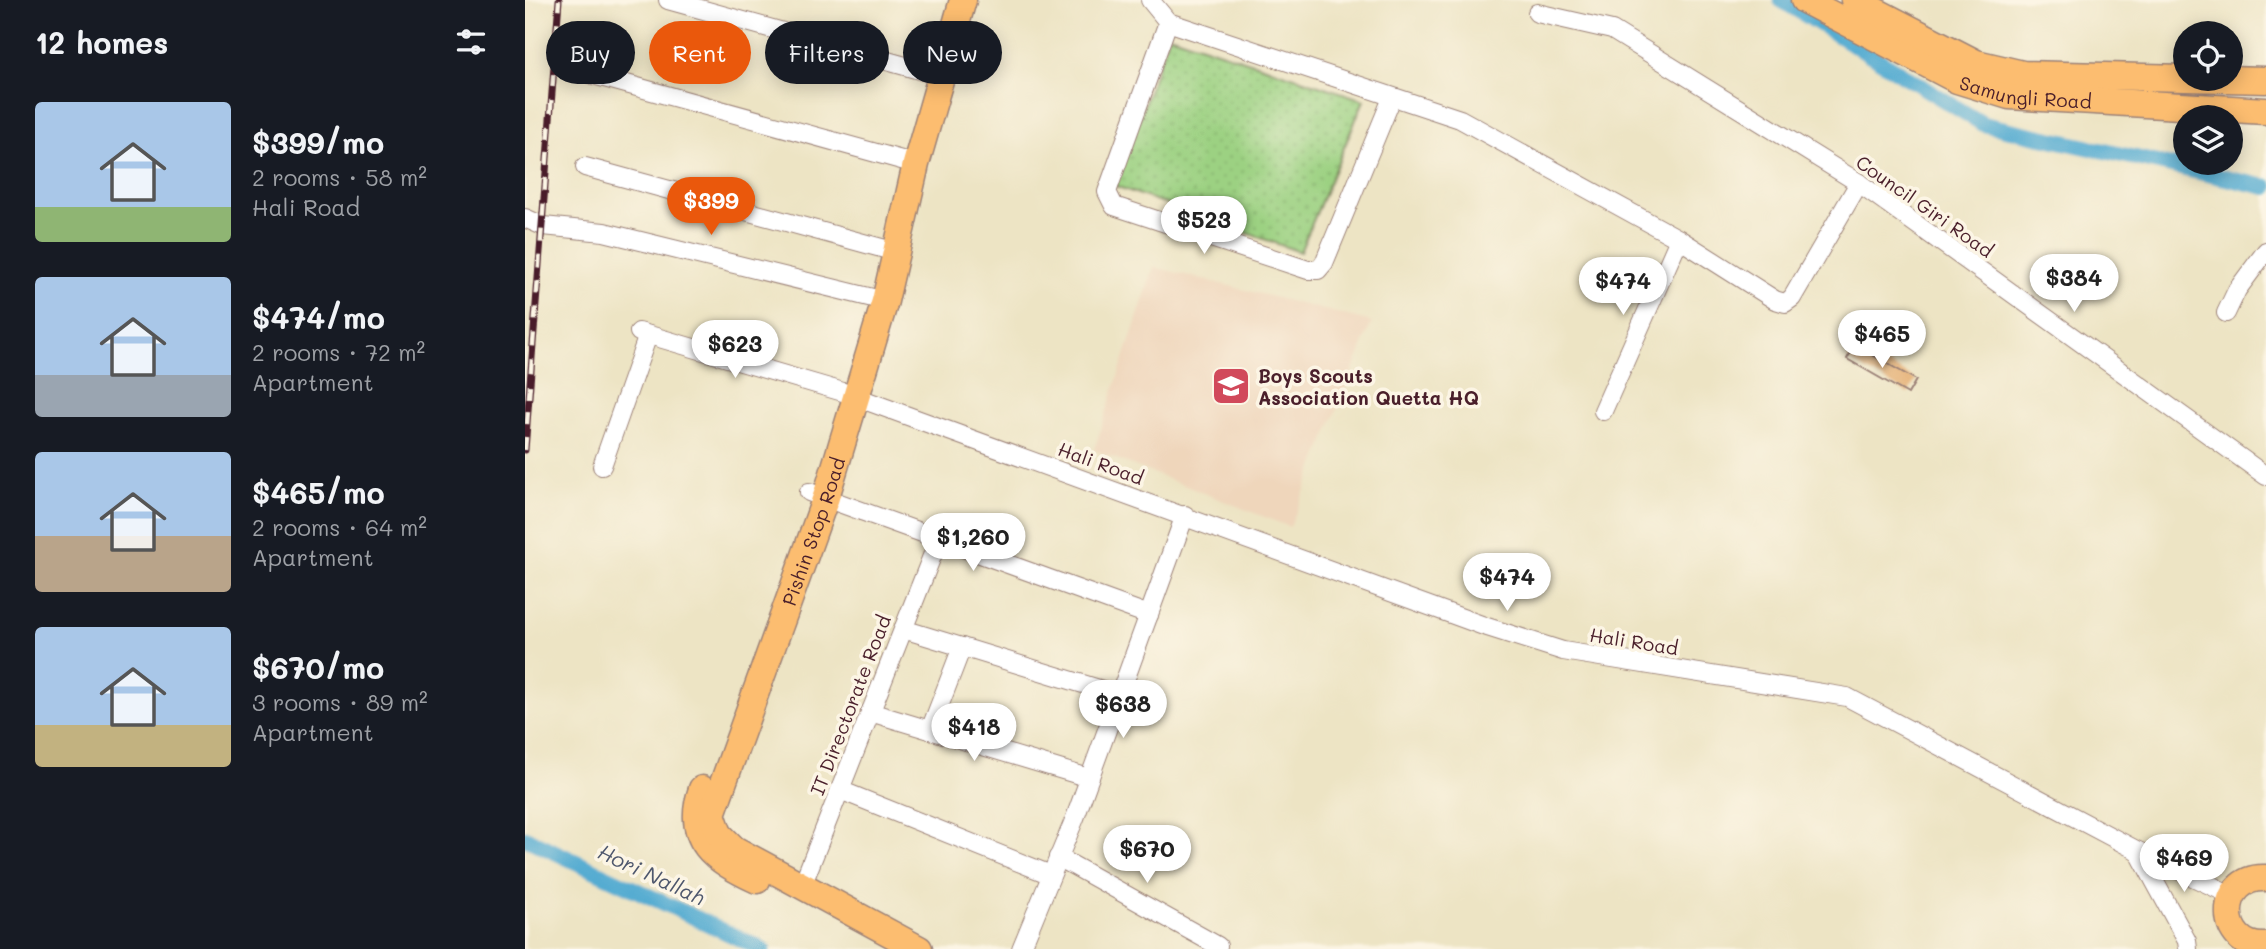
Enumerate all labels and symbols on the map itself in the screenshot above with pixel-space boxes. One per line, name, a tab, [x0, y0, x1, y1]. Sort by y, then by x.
street label: Samungli Road	[1957, 69, 2092, 113]
street label: Council Giri Road	[1851, 149, 1999, 263]
pin: $399	[670, 177, 752, 237]
pin: $523	[1163, 196, 1245, 256]
pin: $384	[2033, 254, 2115, 314]
pin: $474	[1582, 258, 1664, 317]
pin: $465	[1841, 310, 1923, 370]
pin: $623	[694, 320, 776, 380]
place label: Boys Scouts Association Quetta HQ	[1258, 363, 1479, 410]
school or university icon: Boys Scouts Association Quetta HQ	[1210, 365, 1252, 407]
street label: Hali Road	[1055, 436, 1147, 490]
street label: Pishin Stop Road	[776, 454, 850, 609]
pin: $1,260	[916, 514, 1030, 573]
pin: $474	[1466, 554, 1548, 613]
street label: IT Directorate Road	[804, 611, 896, 799]
street label: Hali Road	[1588, 622, 1680, 660]
pin: $638	[1082, 680, 1164, 740]
pin: $418	[933, 704, 1015, 763]
pin: $670	[1106, 826, 1188, 885]
pin: $469	[2143, 834, 2225, 894]
water label: Hori Nallah	[594, 837, 710, 911]

